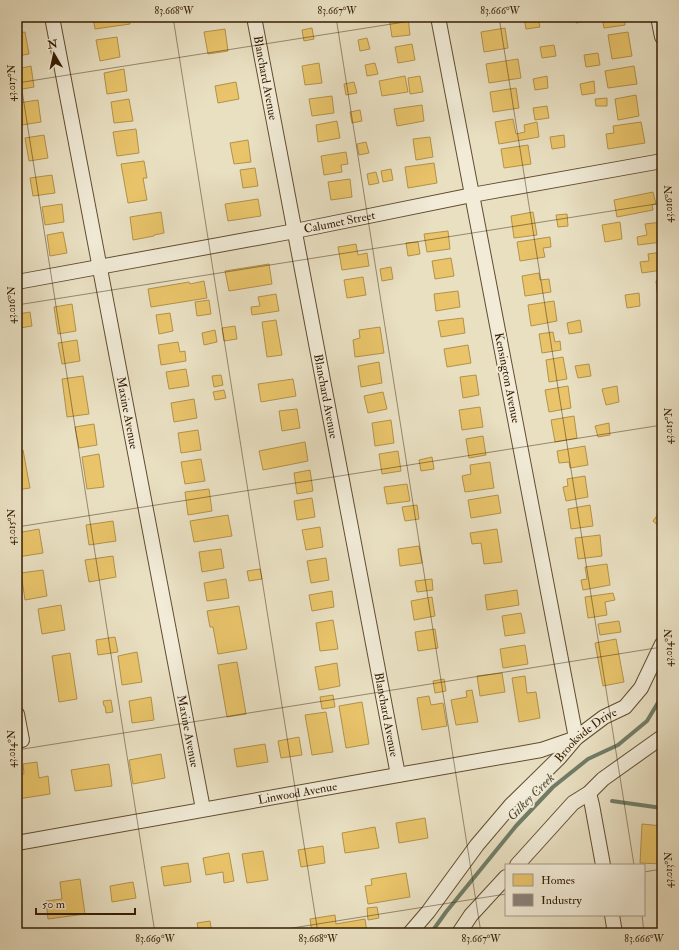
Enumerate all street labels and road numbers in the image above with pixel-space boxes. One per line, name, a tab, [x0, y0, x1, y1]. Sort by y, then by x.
street label: Blanchard Avenue	[250, 34, 281, 121]
street label: Calumet Street	[302, 207, 377, 237]
street label: Kensington Avenue	[491, 331, 523, 425]
street label: Blanchard Avenue	[311, 353, 341, 440]
street label: Maxine Avenue	[113, 375, 142, 450]
street label: Blanchard Avenue	[371, 671, 402, 758]
street label: Maxine Avenue	[174, 694, 202, 769]
street label: Brookside Drive	[551, 705, 619, 765]
street label: Linwood Avenue	[257, 779, 338, 807]

